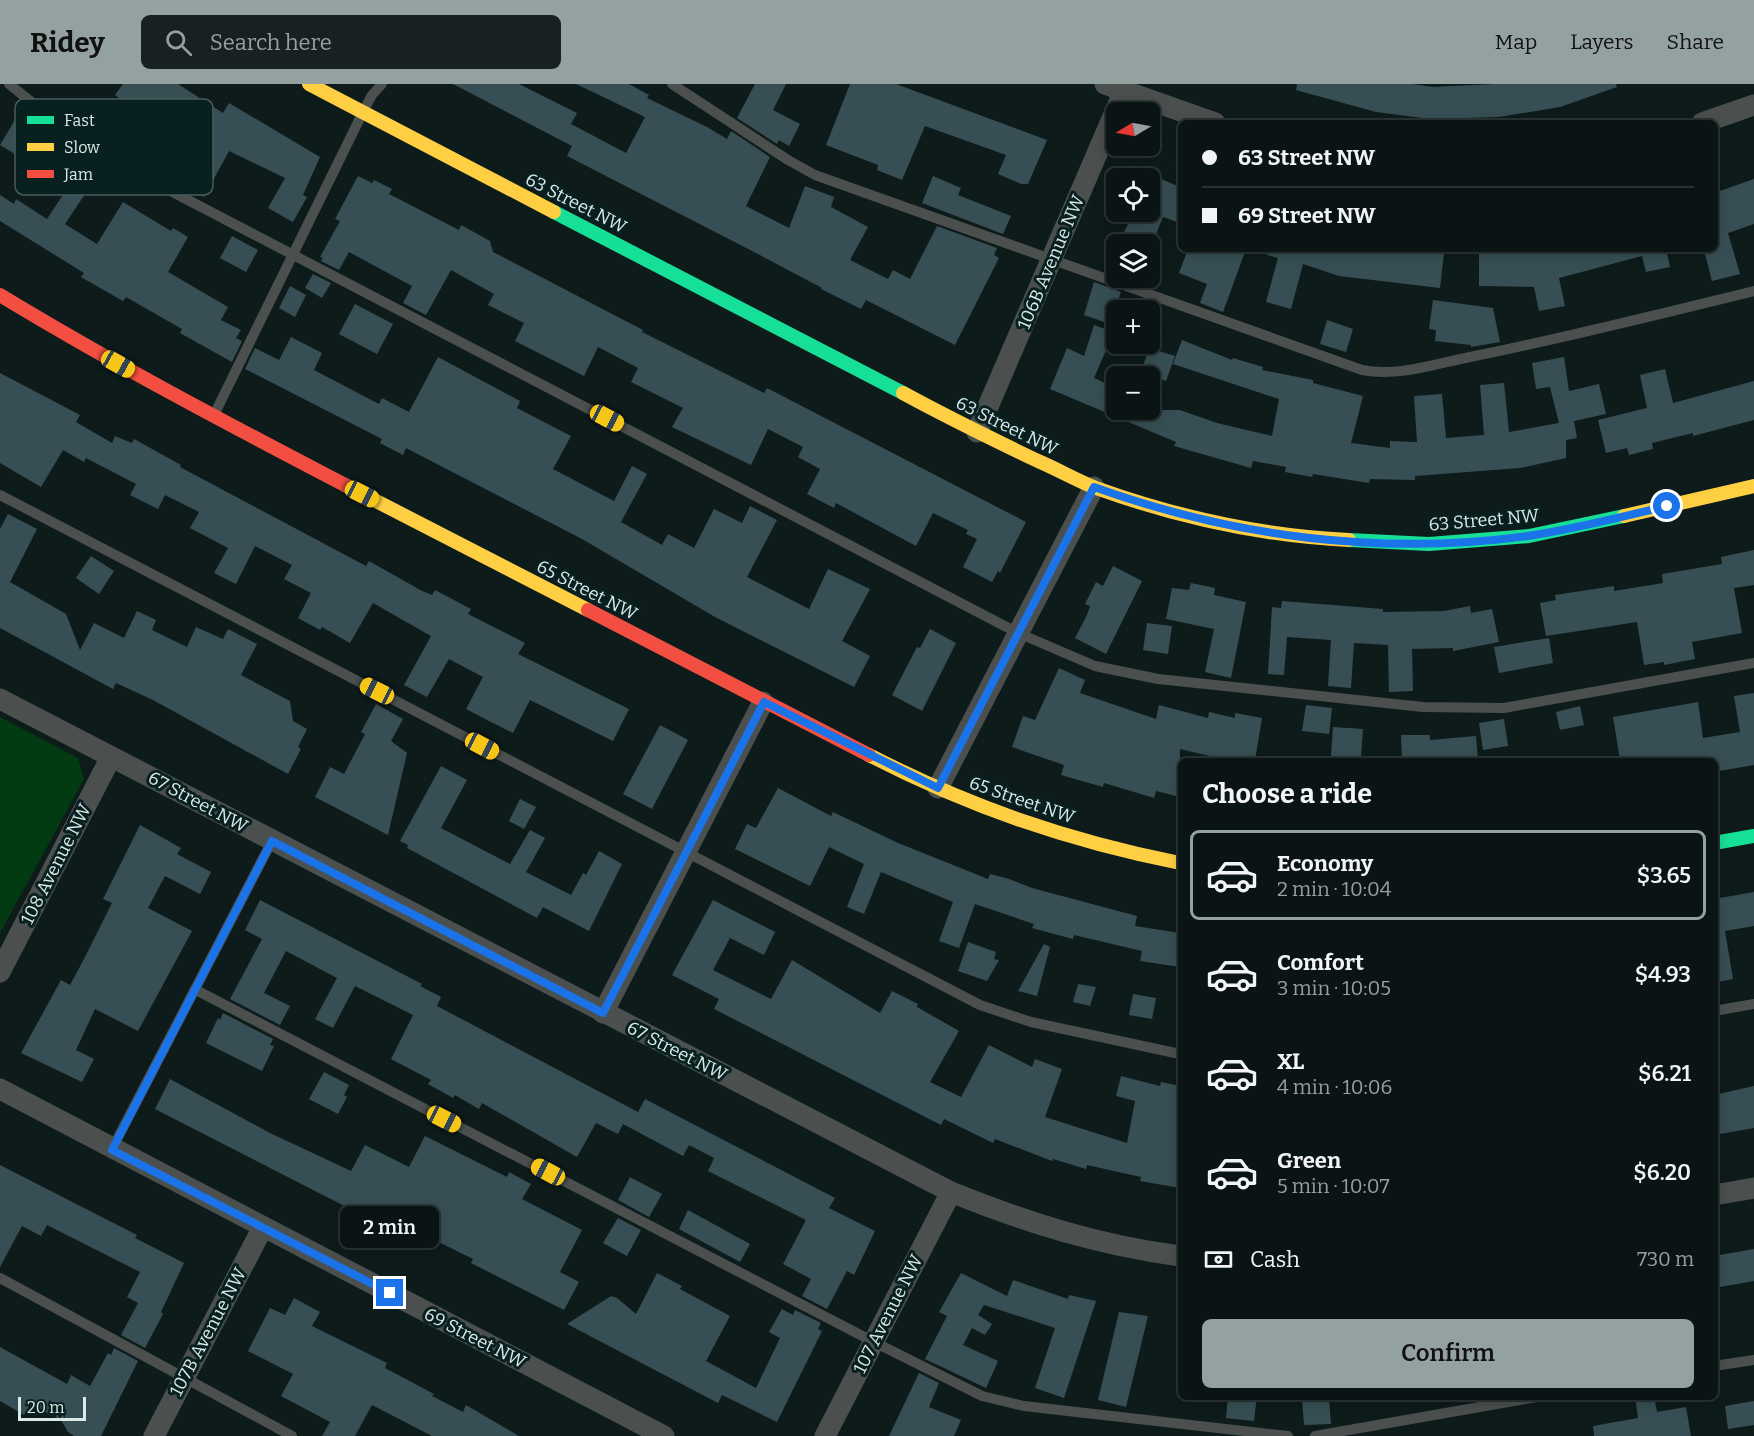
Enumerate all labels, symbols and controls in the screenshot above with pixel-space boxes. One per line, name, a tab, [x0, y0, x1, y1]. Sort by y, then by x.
search box	[141, 15, 561, 69]
text: Ridey	[30, 26, 105, 59]
icon: search	[162, 26, 195, 59]
text: Search here	[210, 29, 332, 56]
text: Map	[1495, 29, 1537, 55]
text: Layers	[1570, 29, 1634, 55]
text: Share	[1667, 29, 1724, 55]
legend	[15, 99, 213, 195]
north arrow	[1106, 102, 1160, 156]
map controls	[1106, 102, 1160, 420]
text: Fast	[64, 111, 95, 130]
text: Slow	[64, 138, 100, 157]
text: 63 Street NW	[1238, 144, 1375, 171]
text: Jam	[63, 165, 93, 184]
street label: 63 Street NW	[522, 168, 631, 238]
button: locate	[1106, 168, 1160, 222]
street label: 106B Avenue NW	[1013, 191, 1089, 332]
text: 69 Street NW	[1238, 202, 1376, 229]
button: layers	[1106, 234, 1160, 288]
button: +	[1106, 300, 1160, 354]
car	[98, 347, 138, 381]
button: −	[1106, 366, 1160, 420]
street label: 63 Street NW	[952, 392, 1062, 460]
car	[587, 402, 627, 434]
car	[342, 478, 382, 510]
route start	[1653, 492, 1680, 519]
street label: 63 Street NW	[1428, 504, 1541, 536]
street label: 65 Street NW	[533, 555, 642, 625]
car	[357, 675, 397, 707]
car	[462, 730, 502, 762]
street label: 67 Street NW	[144, 767, 252, 838]
street label: 65 Street NW	[966, 772, 1078, 829]
text: Choose a ride	[1202, 778, 1372, 810]
street label: 108 Avenue NW	[16, 800, 96, 928]
icon: car	[1205, 848, 1259, 902]
text: Economy	[1277, 850, 1373, 877]
text: $3.65	[1637, 862, 1691, 889]
text: 2 min · 10:04	[1277, 877, 1391, 901]
icon: car	[1205, 947, 1259, 1001]
text: Comfort	[1277, 949, 1364, 976]
text: $4.93	[1635, 961, 1691, 988]
text: 3 min · 10:05	[1277, 976, 1391, 1000]
street label: 67 Street NW	[623, 1016, 731, 1086]
icon: car	[1205, 1046, 1259, 1100]
text: XL	[1277, 1048, 1304, 1075]
text: $6.21	[1638, 1060, 1691, 1087]
text: 4 min · 10:06	[1277, 1075, 1392, 1099]
car	[424, 1103, 464, 1135]
icon: car	[1205, 1145, 1259, 1199]
text: Green	[1277, 1147, 1341, 1174]
car	[528, 1156, 568, 1188]
text: $6.20	[1633, 1159, 1691, 1186]
text: 5 min · 10:07	[1277, 1174, 1390, 1198]
callout: 2 min	[340, 1206, 440, 1248]
text: 2 min	[363, 1215, 416, 1239]
icon: cash	[1202, 1243, 1235, 1276]
text: Cash	[1250, 1246, 1300, 1273]
text: 730 m	[1637, 1247, 1694, 1271]
street label: 107 Avenue NW	[849, 1250, 928, 1377]
street label: 107B Avenue NW	[165, 1264, 251, 1400]
route end	[376, 1279, 403, 1306]
street label: 69 Street NW	[420, 1303, 530, 1373]
button: Confirm	[1202, 1319, 1694, 1388]
scale bar	[18, 1394, 86, 1422]
text: 20 m	[27, 1398, 64, 1417]

